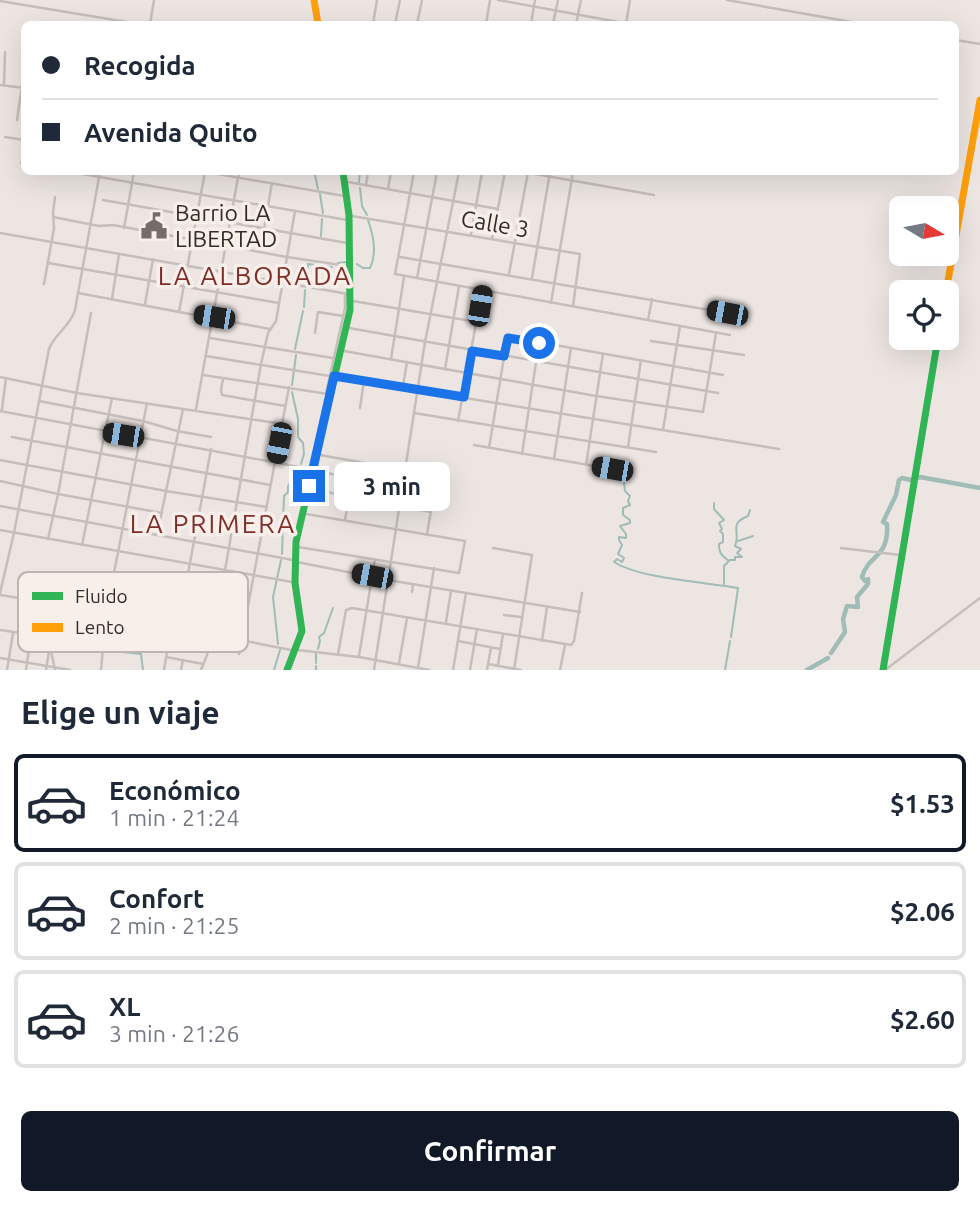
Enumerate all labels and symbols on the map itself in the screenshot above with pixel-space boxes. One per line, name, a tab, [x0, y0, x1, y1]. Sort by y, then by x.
north arrow	[889, 196, 959, 266]
place label: Barrio LA LIBERTAD	[175, 200, 277, 251]
street label: Calle 3	[459, 205, 531, 242]
public building icon: Barrio LA LIBERTAD	[139, 211, 169, 241]
district label: LA ALBORADA	[158, 261, 352, 290]
car	[467, 284, 494, 328]
car	[705, 299, 750, 327]
car	[192, 303, 237, 331]
route start	[523, 327, 555, 359]
car	[265, 420, 294, 466]
car	[101, 421, 146, 449]
car	[590, 455, 635, 483]
callout: 3 min	[334, 462, 449, 510]
route end	[293, 470, 325, 502]
district label: LA PRIMERA	[130, 509, 296, 538]
car	[350, 562, 395, 590]
legend	[18, 572, 248, 652]
text: Fluido	[75, 585, 128, 607]
text: Lento	[75, 616, 125, 638]

